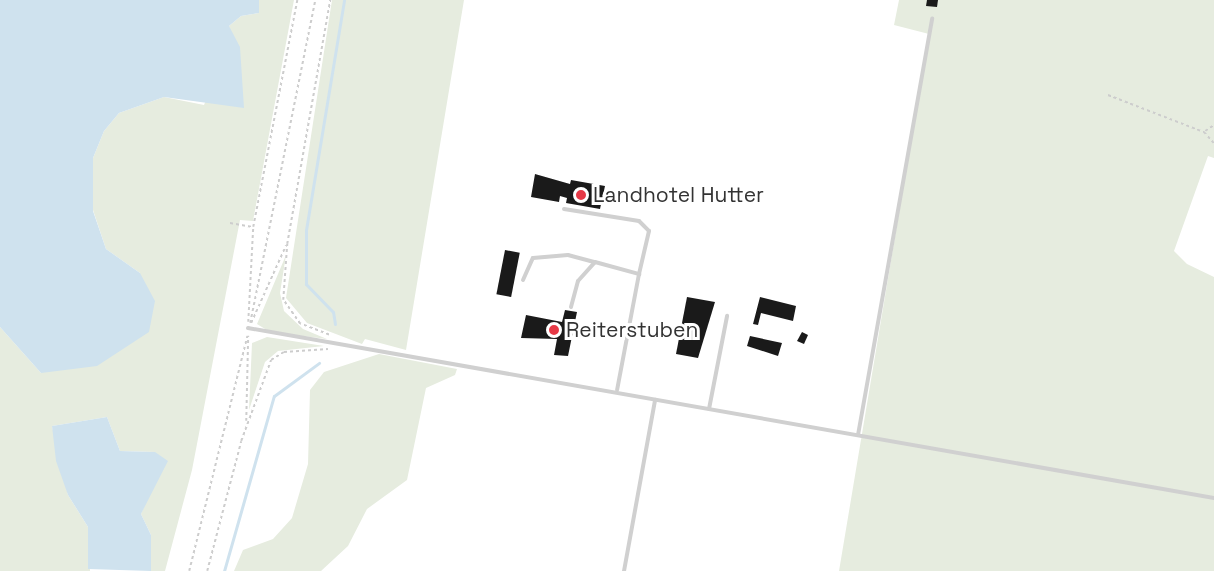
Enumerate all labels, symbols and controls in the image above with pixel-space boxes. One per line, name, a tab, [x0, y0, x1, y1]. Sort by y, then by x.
place label: Landhotel Hutter	[593, 182, 764, 208]
marker: Landhotel Hutter	[574, 188, 588, 202]
place label: Reiterstuben	[566, 317, 698, 343]
marker: Reiterstuben	[547, 323, 561, 337]

